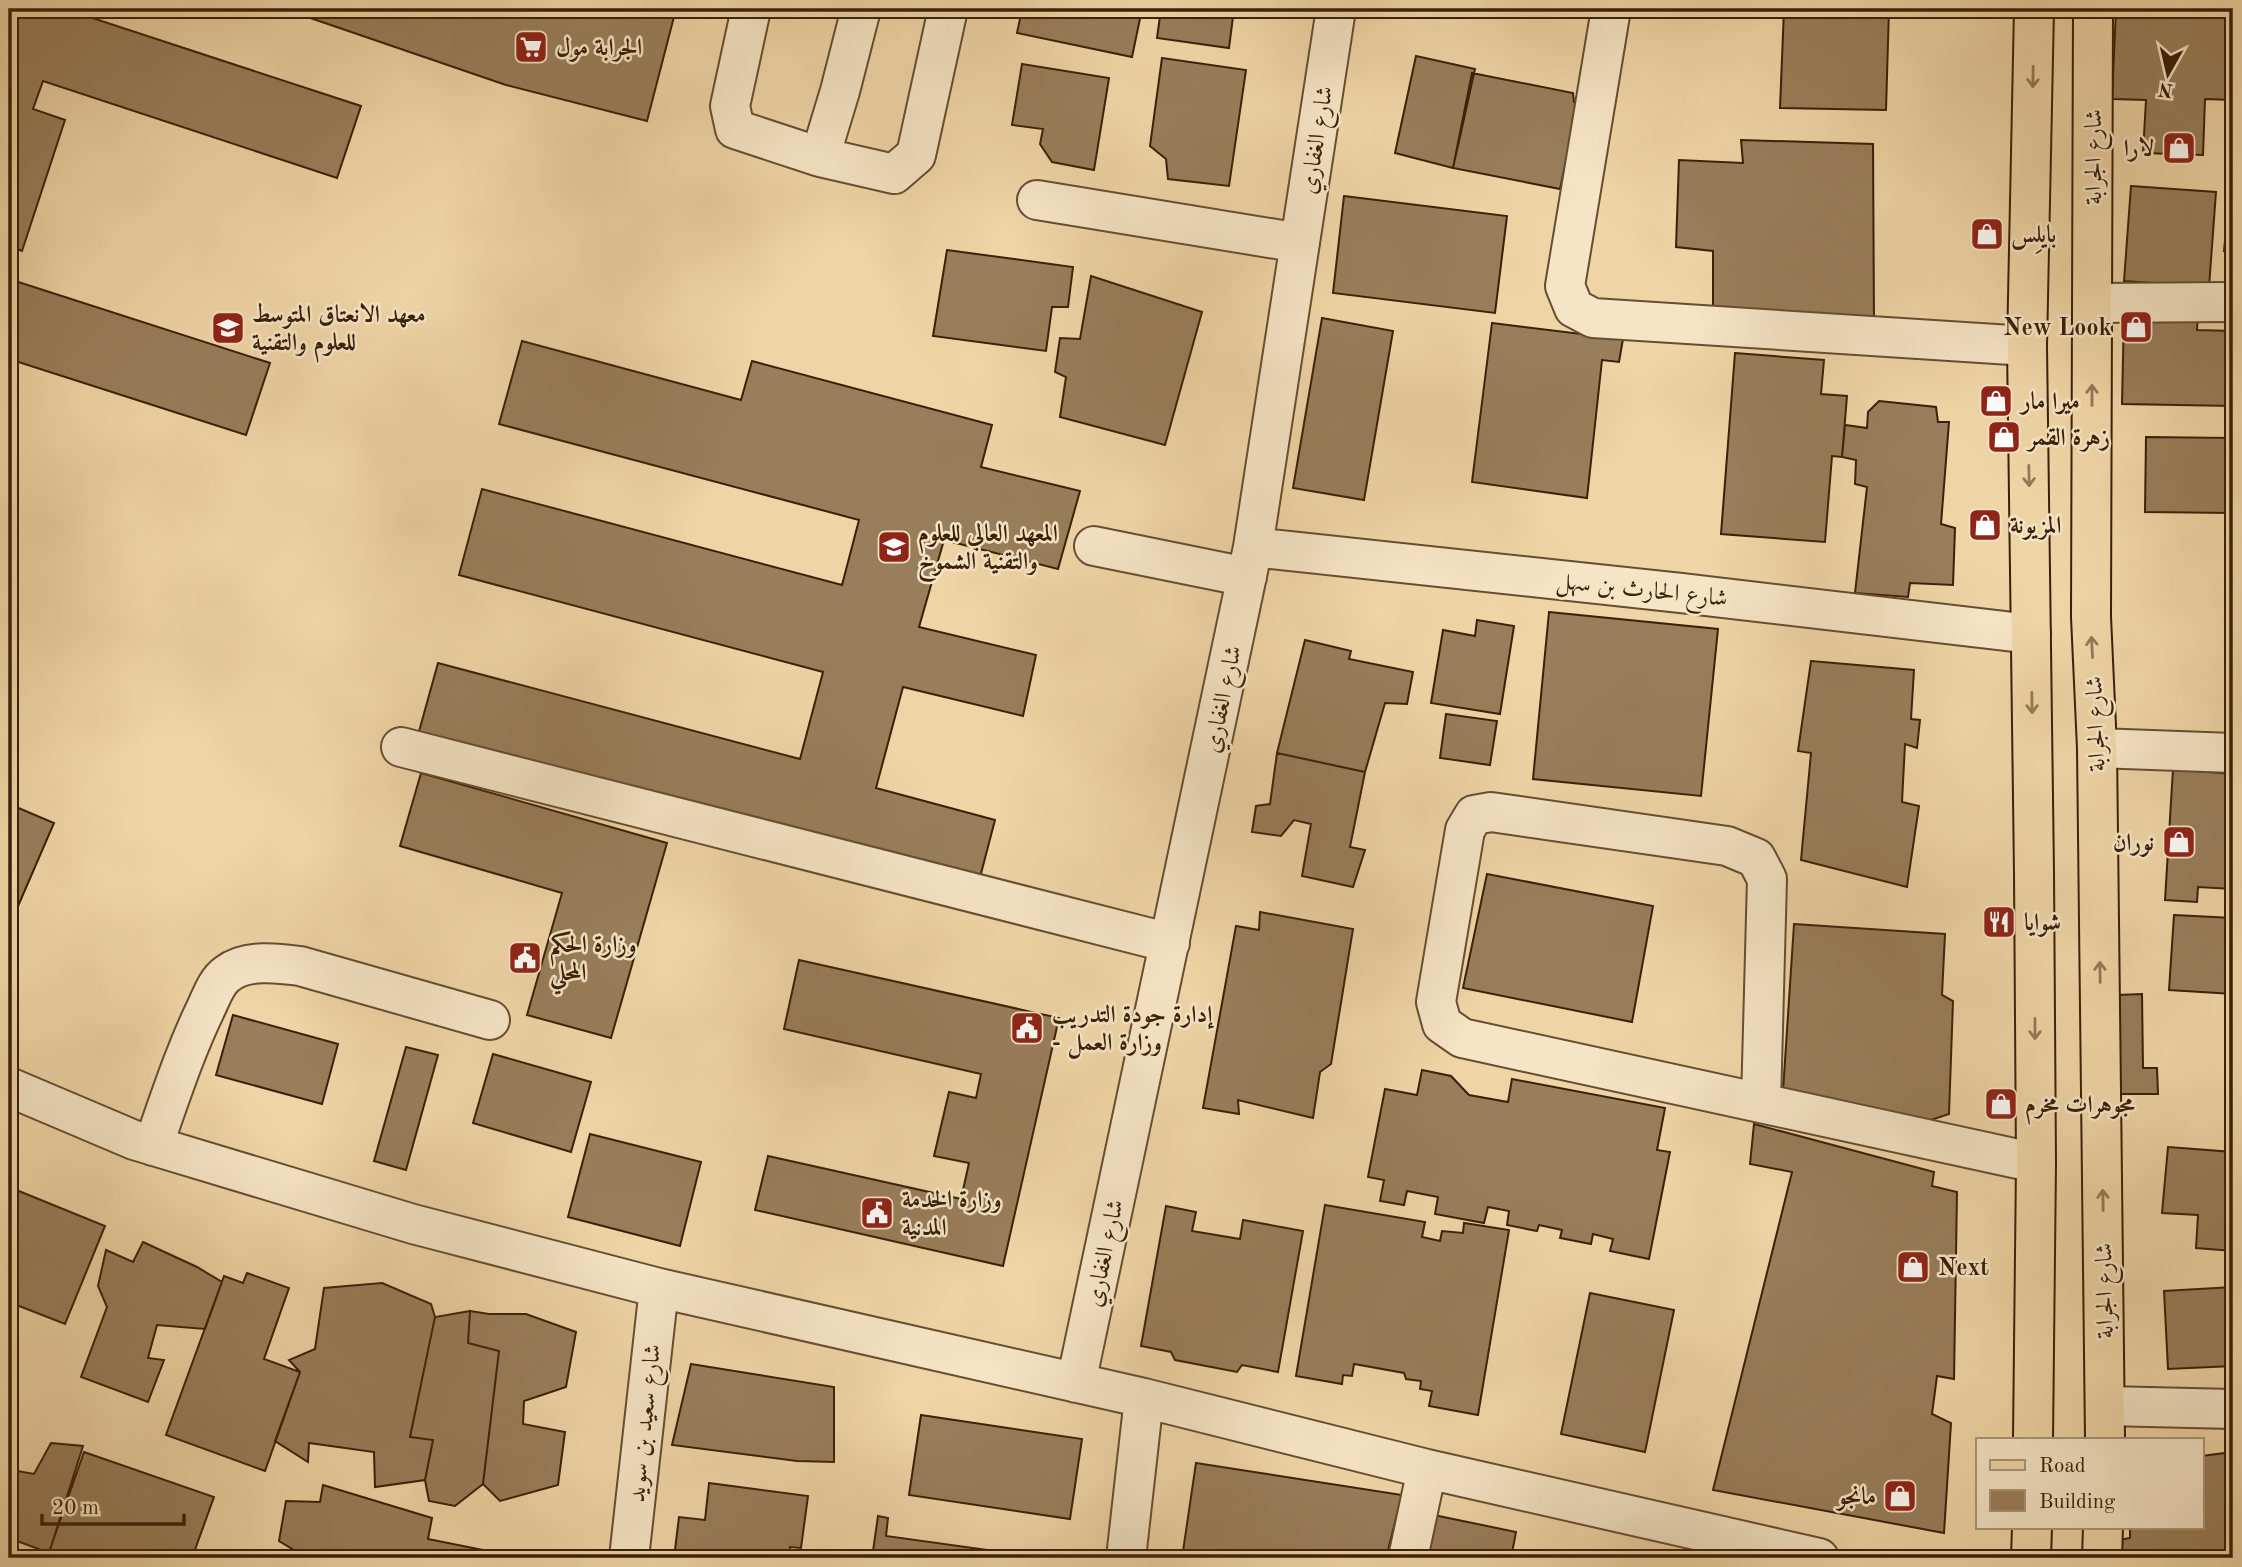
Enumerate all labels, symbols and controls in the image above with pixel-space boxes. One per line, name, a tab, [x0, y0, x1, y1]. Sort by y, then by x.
supermarket icon: الجرابة مول	[512, 28, 550, 66]
place label: الجرابة مول	[556, 36, 642, 62]
north arrow	[2134, 38, 2204, 108]
one-way arrow	[2026, 65, 2039, 88]
text: N	[2157, 78, 2174, 99]
street label: شارع الغفاري	[1298, 85, 1344, 197]
street label: شارع الجرابة	[2083, 109, 2113, 205]
shop icon: لارا	[2160, 129, 2198, 167]
place label: لارا	[2124, 136, 2154, 162]
shop icon: بايلِس	[1968, 215, 2006, 253]
place label: بايلِس	[2011, 223, 2056, 254]
place label: معهد الانعتاق المتوسط للعلوم والتقنية	[252, 301, 426, 363]
shop icon: New Look	[2117, 308, 2155, 346]
school or university icon: معهد الانعتاق المتوسط للعلوم والتقنية	[209, 309, 247, 347]
place label: New Look	[2003, 317, 2112, 341]
shop icon: ميرا مار	[1977, 382, 2015, 420]
one-way arrow	[2085, 383, 2099, 406]
place label: ميرا مار	[2018, 390, 2080, 415]
shop icon: زهرة القمر	[1985, 418, 2023, 456]
place label: زهرة القمر	[2025, 426, 2110, 452]
one-way arrow	[2022, 464, 2035, 487]
shop icon: المزيونة	[1966, 506, 2004, 544]
place label: المزيونة	[2010, 515, 2061, 540]
place label: المعهد العالي للعلوم والتقنية الشموخ	[918, 522, 1058, 583]
school or university icon: المعهد العالي للعلوم والتقنية الشموخ	[875, 528, 913, 566]
street label: شارع الحارث بن سهل	[1554, 570, 1729, 618]
one-way arrow	[2086, 635, 2099, 658]
street label: شارع الغفاري	[1201, 644, 1253, 756]
street label: شارع الجرابة	[2083, 675, 2117, 772]
one-way arrow	[2025, 692, 2039, 715]
shop icon: نوران	[2160, 823, 2198, 861]
place label: نوران	[2113, 832, 2154, 857]
restaurant icon: شوايا	[1980, 903, 2018, 941]
place label: شوايا	[2024, 911, 2061, 937]
place label: وزارة الحكم المحلي	[549, 931, 637, 995]
public building icon: وزارة الحكم المحلي	[506, 939, 544, 977]
one-way arrow	[2093, 961, 2107, 984]
place label: إدارة جودة التدريب - وزارة العمل	[1052, 1003, 1214, 1059]
public building icon: إدارة جودة التدريب - وزارة العمل	[1008, 1009, 1046, 1047]
one-way arrow	[2028, 1017, 2042, 1040]
shop icon: مجوهرات مخرم	[1982, 1085, 2020, 1123]
place label: مجوهرات مخرم	[2025, 1094, 2135, 1125]
one-way arrow	[2096, 1188, 2110, 1211]
place label: وزارة الخدمة المدنية	[902, 1189, 1002, 1241]
public building icon: وزارة الخدمة المدنية	[858, 1194, 896, 1232]
street label: شارع الغفاري	[1083, 1198, 1135, 1310]
street label: شارع الجرابة	[2093, 1243, 2125, 1339]
shop icon: Next	[1894, 1248, 1932, 1286]
place label: Next	[1938, 1257, 1989, 1281]
street label: شارع سعيد بن سويد	[626, 1343, 672, 1504]
legend	[1976, 1438, 2204, 1528]
text: Road	[2039, 1456, 2086, 1477]
shop icon: مانجو	[1881, 1477, 1919, 1515]
scale bar	[42, 1483, 184, 1527]
place label: مانجو	[1834, 1485, 1876, 1511]
text: Building	[2039, 1492, 2116, 1513]
text: 20 m	[52, 1498, 99, 1519]

